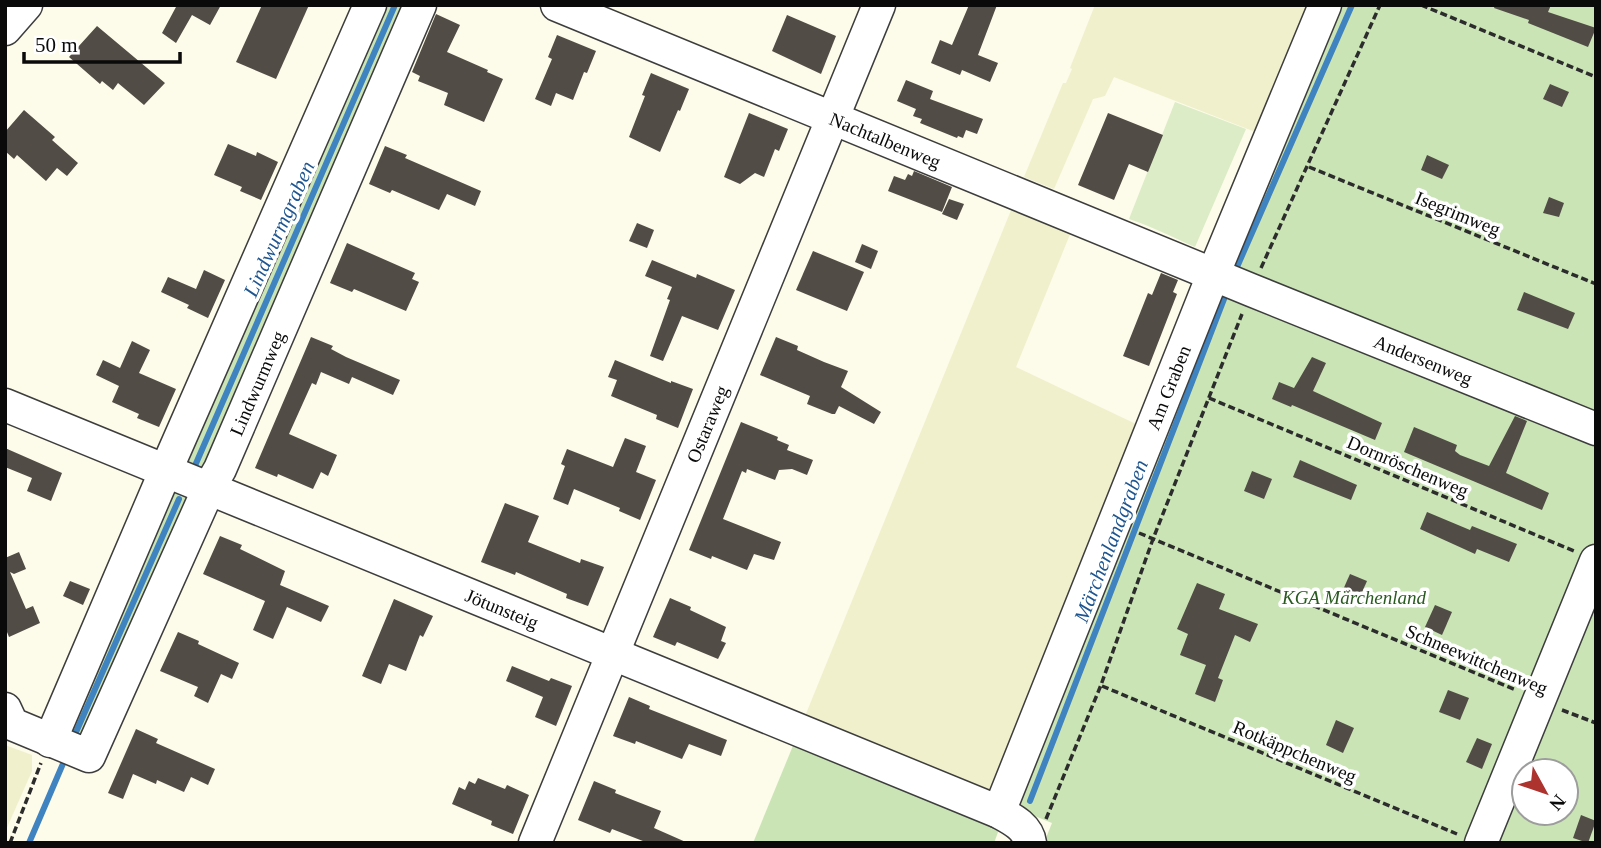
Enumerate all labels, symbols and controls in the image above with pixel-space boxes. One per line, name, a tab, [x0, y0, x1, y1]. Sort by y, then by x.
scale bar	[24, 21, 180, 65]
text: 50 m	[35, 33, 78, 57]
street label: Nachtalbenweg	[827, 108, 944, 173]
water label: Lindwurmgraben	[238, 157, 320, 301]
street label: Isegrimweg	[1412, 187, 1504, 240]
street label: Lindwurmweg	[226, 327, 289, 439]
street label: Andersenweg	[1371, 331, 1476, 389]
street label: Am Graben	[1142, 342, 1195, 433]
street label: Ostaraweg	[682, 382, 733, 466]
street label: Dornröschenweg	[1344, 431, 1472, 502]
water label: Märchenlandgraben	[1069, 456, 1153, 626]
street label: Jötunsteig	[462, 585, 542, 633]
park label: KGA Märchenland	[1281, 587, 1427, 608]
street label: Schneewittchenweg	[1403, 620, 1551, 699]
street label: Rotkäppchenweg	[1230, 716, 1360, 787]
north arrow	[1510, 757, 1580, 827]
text: N	[1545, 791, 1570, 815]

